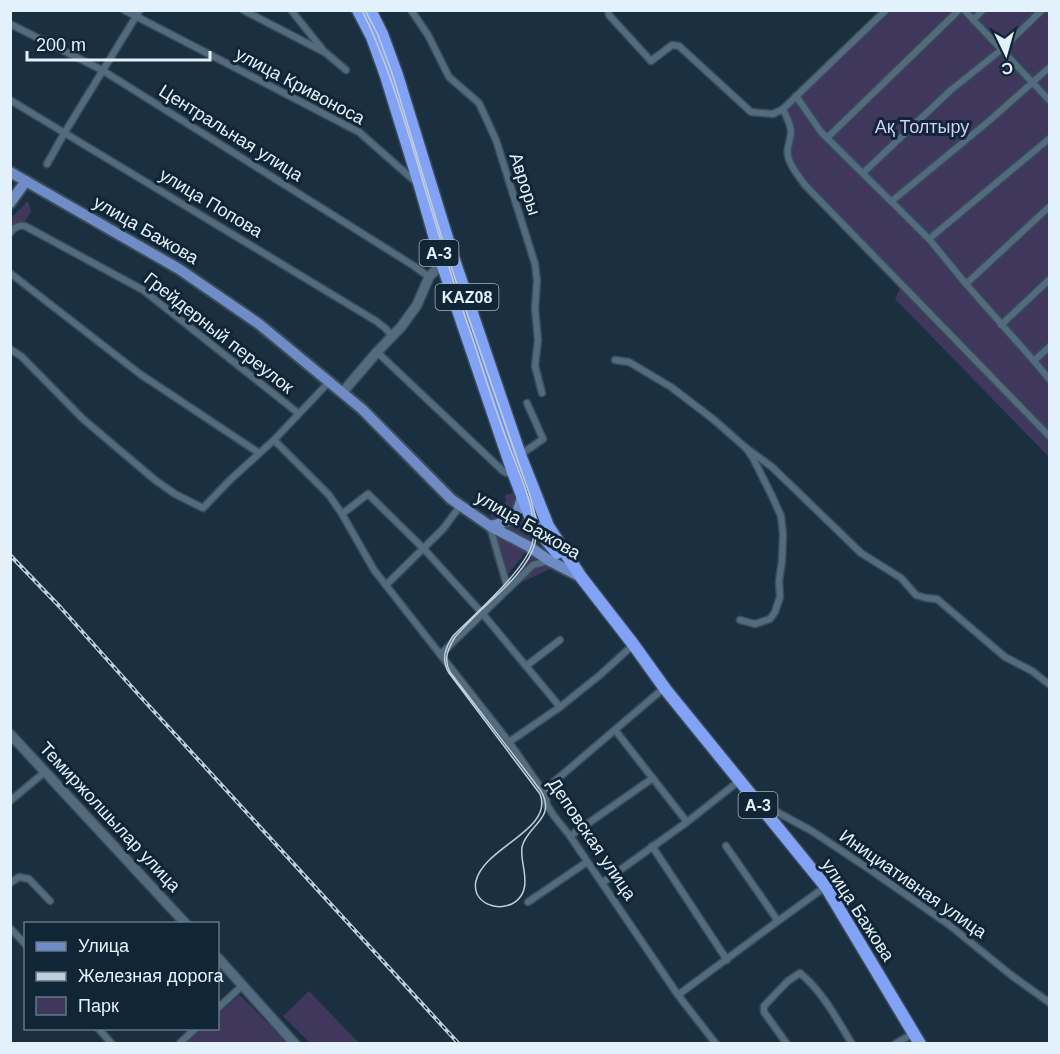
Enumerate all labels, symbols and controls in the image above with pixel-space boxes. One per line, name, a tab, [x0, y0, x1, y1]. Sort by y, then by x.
scale bar	[27, 24, 210, 62]
north arrow	[976, 24, 1036, 84]
text: 200 m	[36, 35, 86, 55]
street label: улица Кривоноса	[232, 44, 369, 129]
text: С	[1000, 59, 1014, 77]
street label: Центральная улица	[155, 81, 307, 186]
park label: Ақ Толтыру	[875, 117, 969, 137]
street label: Авроры	[506, 150, 544, 218]
street label: улица Попова	[156, 164, 267, 242]
street label: улица Бажова	[90, 192, 203, 269]
road number: А-3	[420, 240, 458, 266]
street label: Грейдерный переулок	[140, 268, 298, 398]
road number: KAZ08	[436, 284, 498, 310]
street label: улица Бажова	[472, 487, 585, 564]
street label: Темиржолшылар улица	[36, 738, 185, 897]
street label: Деповская улица	[544, 774, 641, 905]
road number: A-3	[738, 792, 777, 818]
street label: Инициативная улица	[836, 826, 991, 943]
street label: улица Бажова	[818, 855, 899, 966]
legend	[24, 922, 219, 1030]
text: Улица	[78, 936, 130, 956]
text: Железная дорога	[78, 966, 225, 986]
text: Парк	[78, 996, 119, 1016]

